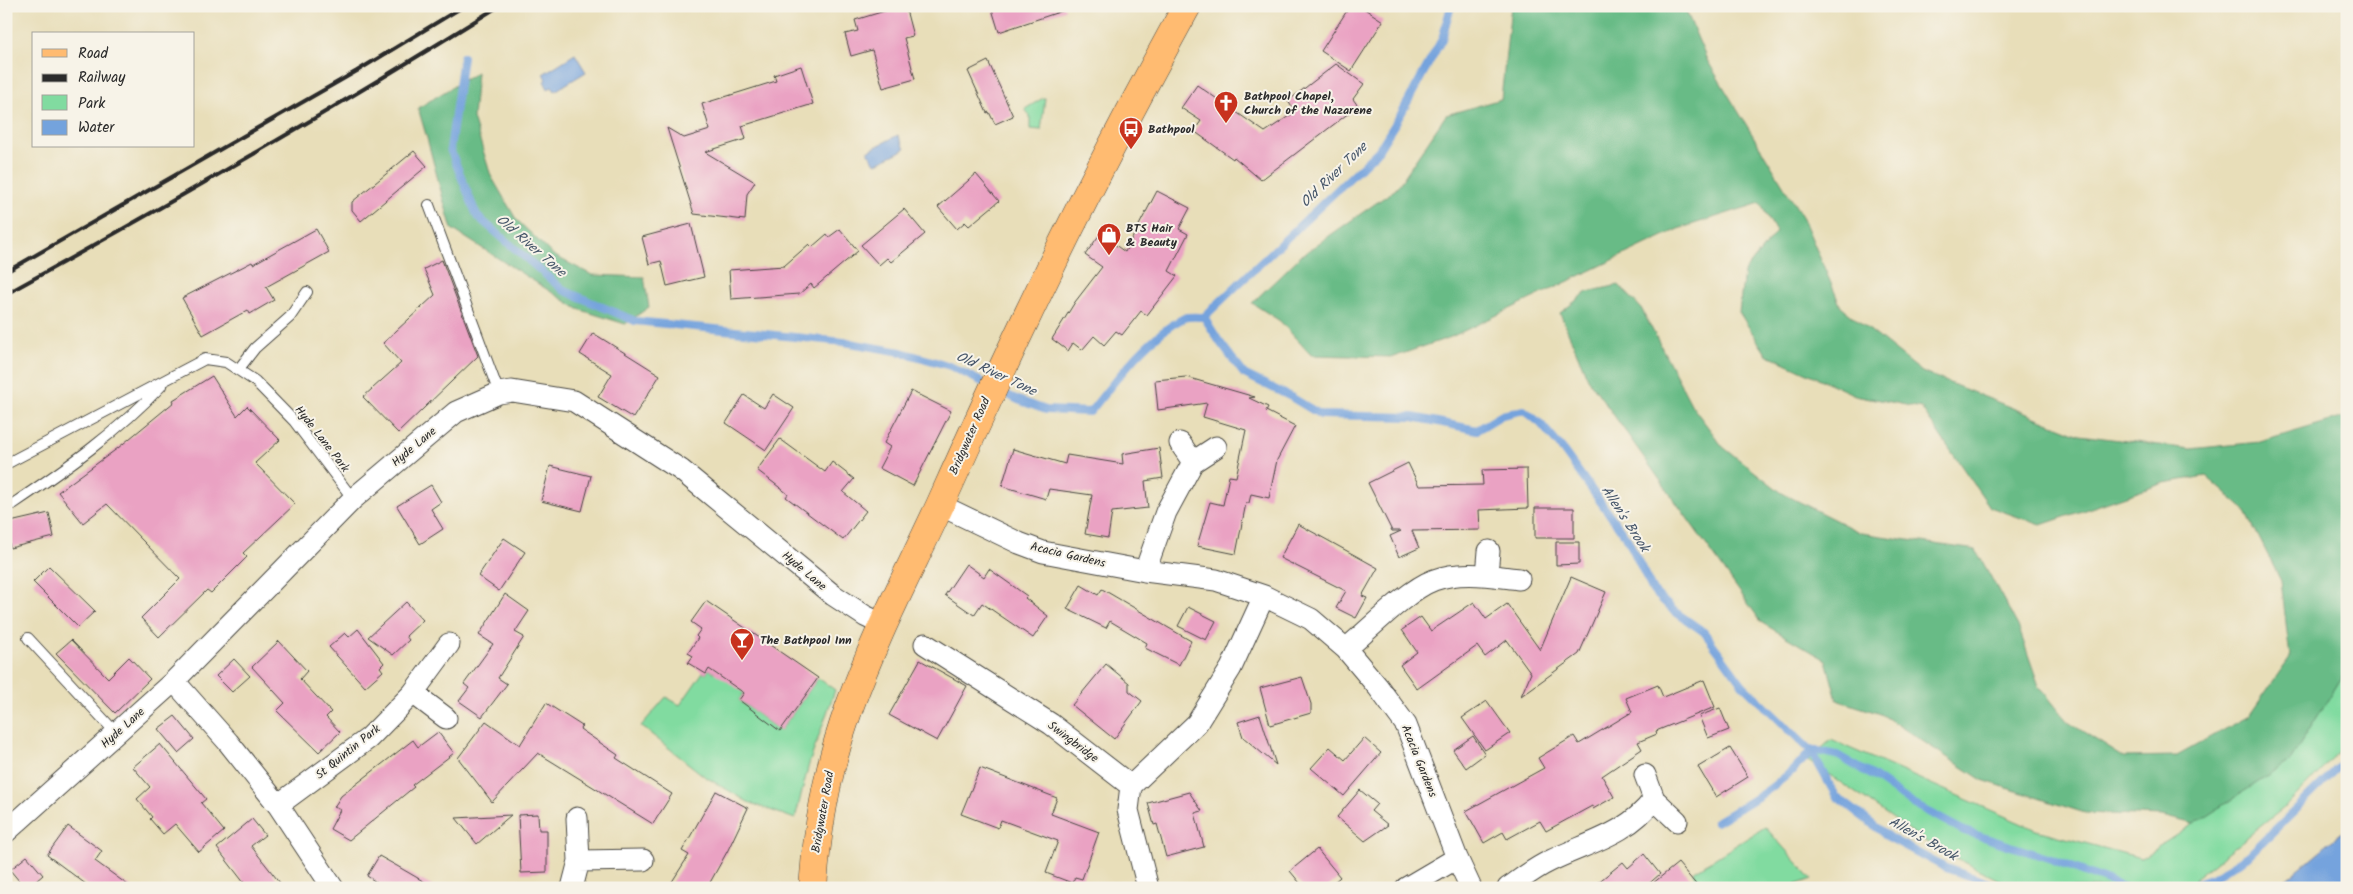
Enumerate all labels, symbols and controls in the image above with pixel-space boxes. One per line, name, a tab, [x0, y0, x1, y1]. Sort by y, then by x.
legend	[32, 32, 195, 148]
text: Road	[78, 42, 109, 66]
text: Railway	[78, 66, 126, 90]
place label: Bathpool Chapel, Church of the Nazarene	[1244, 87, 1372, 120]
church icon: Bathpool Chapel, Church of the Nazarene	[1213, 90, 1239, 124]
text: Park	[78, 92, 106, 116]
text: Water	[78, 116, 115, 140]
bus stop icon: Bathpool	[1118, 116, 1144, 150]
place label: Bathpool	[1148, 120, 1195, 139]
water label: Old River Tone	[1295, 136, 1374, 213]
water label: Old River Tone	[491, 209, 572, 284]
place label: BTS Hair & Beauty	[1126, 219, 1178, 252]
shop icon: BTS Hair & Beauty	[1096, 222, 1122, 256]
water label: Old River Tone	[952, 346, 1041, 403]
street label: Bridgwater Road	[944, 393, 996, 478]
street label: Hyde Lane Park	[290, 401, 354, 477]
street label: Hyde Lane	[387, 422, 441, 472]
water label: Allen's Brook	[1595, 481, 1656, 559]
street label: Acacia Gardens	[1028, 537, 1108, 573]
street label: Hyde Lane	[777, 546, 831, 596]
bar icon: The Bathpool Inn	[729, 627, 755, 661]
place label: The Bathpool Inn	[760, 631, 852, 650]
street label: Hyde Lane	[97, 703, 150, 753]
street label: Swingbridge	[1043, 716, 1103, 768]
street label: St Quintin Park	[311, 720, 385, 784]
street label: Acacia Gardens	[1396, 722, 1442, 800]
street label: Bridgwater Road	[806, 769, 840, 854]
water label: Allen's Brook	[1885, 811, 1963, 868]

